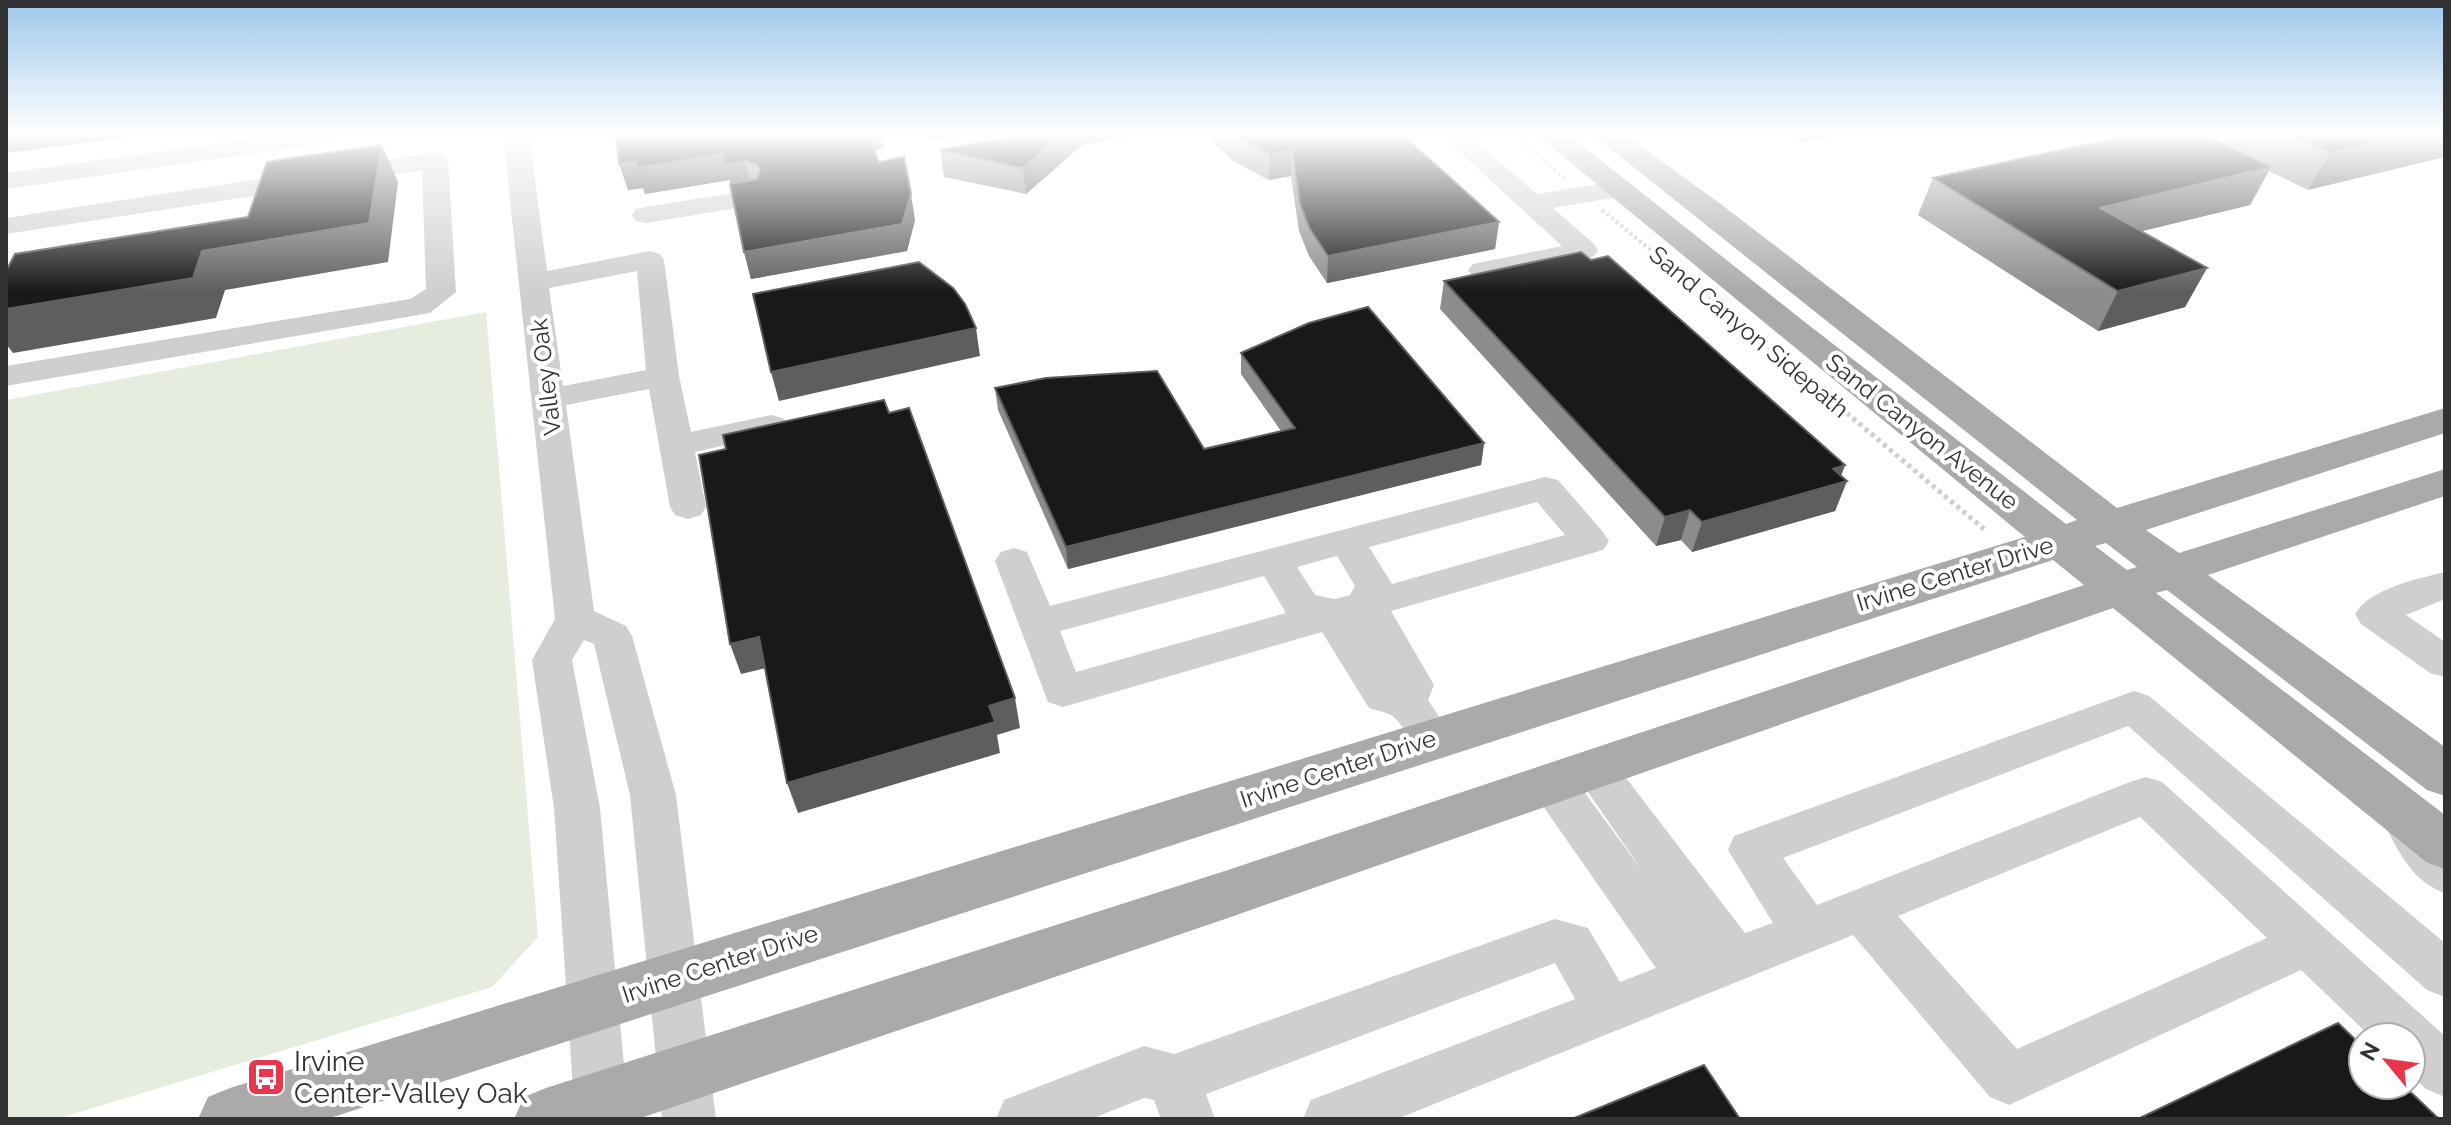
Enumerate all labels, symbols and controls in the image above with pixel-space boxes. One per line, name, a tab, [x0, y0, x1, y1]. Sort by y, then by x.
street label: Sand Canyon Sidepath	[1644, 240, 1855, 424]
street label: Valley Oak	[524, 317, 567, 437]
street label: Sand Canyon Avenue	[1820, 347, 2024, 516]
street label: Irvine Center Drive	[1853, 530, 2057, 617]
street label: Irvine Center Drive	[1236, 723, 1439, 814]
street label: Irvine Center Drive	[618, 918, 821, 1009]
north arrow	[2347, 1021, 2427, 1101]
text: N	[2354, 1038, 2385, 1065]
place label: Irvine Center-Valley Oak	[294, 1045, 528, 1110]
bus stop icon: Irvine Center-Valley Oak	[245, 1056, 287, 1098]

